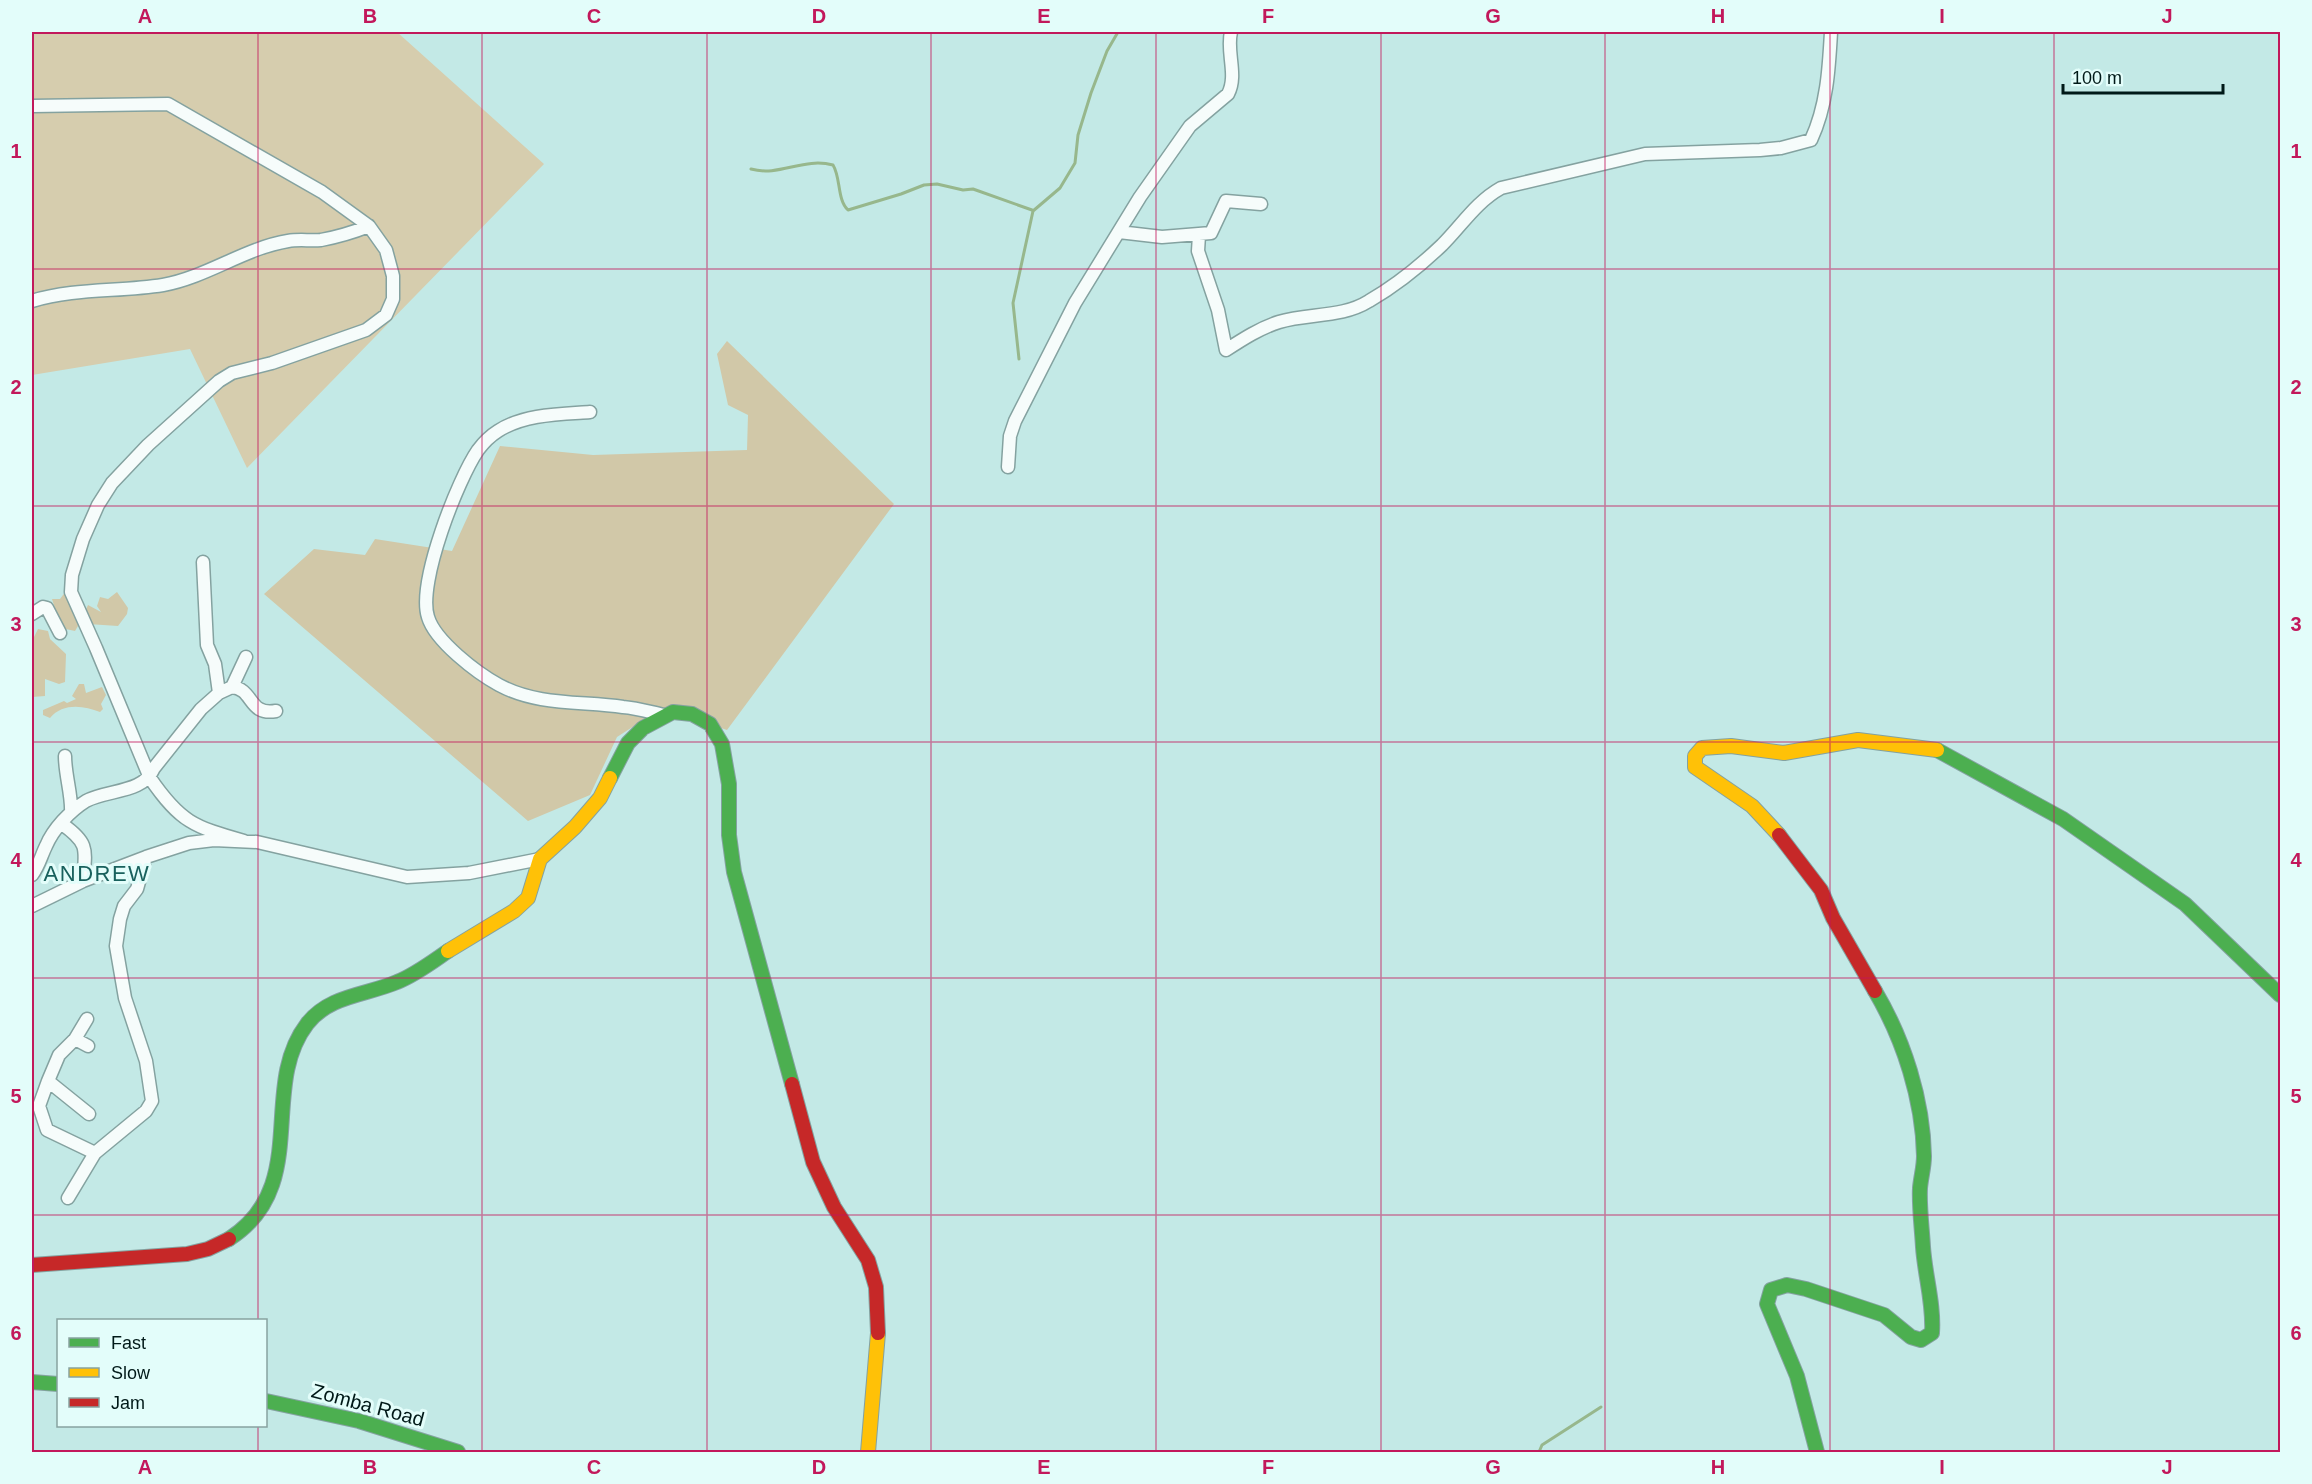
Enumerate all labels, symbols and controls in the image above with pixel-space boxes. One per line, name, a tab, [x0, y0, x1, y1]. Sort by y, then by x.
text: A	[138, 5, 152, 27]
text: B	[363, 5, 377, 27]
text: C	[587, 5, 601, 27]
text: D	[812, 5, 826, 27]
text: E	[1037, 5, 1051, 27]
text: F	[1262, 5, 1274, 27]
text: G	[1485, 5, 1501, 27]
text: H	[1711, 5, 1725, 27]
text: I	[1939, 5, 1945, 27]
text: J	[2161, 5, 2173, 27]
scale bar	[2063, 57, 2224, 95]
text: 100 m	[2072, 68, 2122, 88]
text: 1	[10, 140, 22, 162]
text: 1	[2290, 140, 2302, 162]
text: 2	[10, 376, 22, 398]
text: 2	[2290, 376, 2302, 398]
text: 3	[10, 613, 22, 635]
text: 3	[2290, 613, 2302, 635]
text: 4	[10, 849, 22, 871]
text: 4	[2290, 849, 2302, 871]
district label: ANDREW	[44, 861, 150, 886]
text: 5	[10, 1085, 22, 1107]
text: 5	[2290, 1085, 2302, 1107]
legend	[57, 1319, 267, 1427]
text: 6	[10, 1322, 22, 1344]
text: 6	[2290, 1322, 2302, 1344]
text: Fast	[111, 1333, 146, 1353]
text: Slow	[111, 1363, 151, 1383]
street label: Zomba Road	[309, 1379, 427, 1431]
text: Jam	[111, 1393, 145, 1413]
text: A	[138, 1456, 152, 1478]
text: B	[363, 1456, 377, 1478]
text: C	[587, 1456, 601, 1478]
text: D	[812, 1456, 826, 1478]
text: E	[1037, 1456, 1051, 1478]
text: F	[1262, 1456, 1274, 1478]
text: G	[1485, 1456, 1501, 1478]
text: H	[1711, 1456, 1725, 1478]
text: I	[1939, 1456, 1945, 1478]
text: J	[2161, 1456, 2173, 1478]

